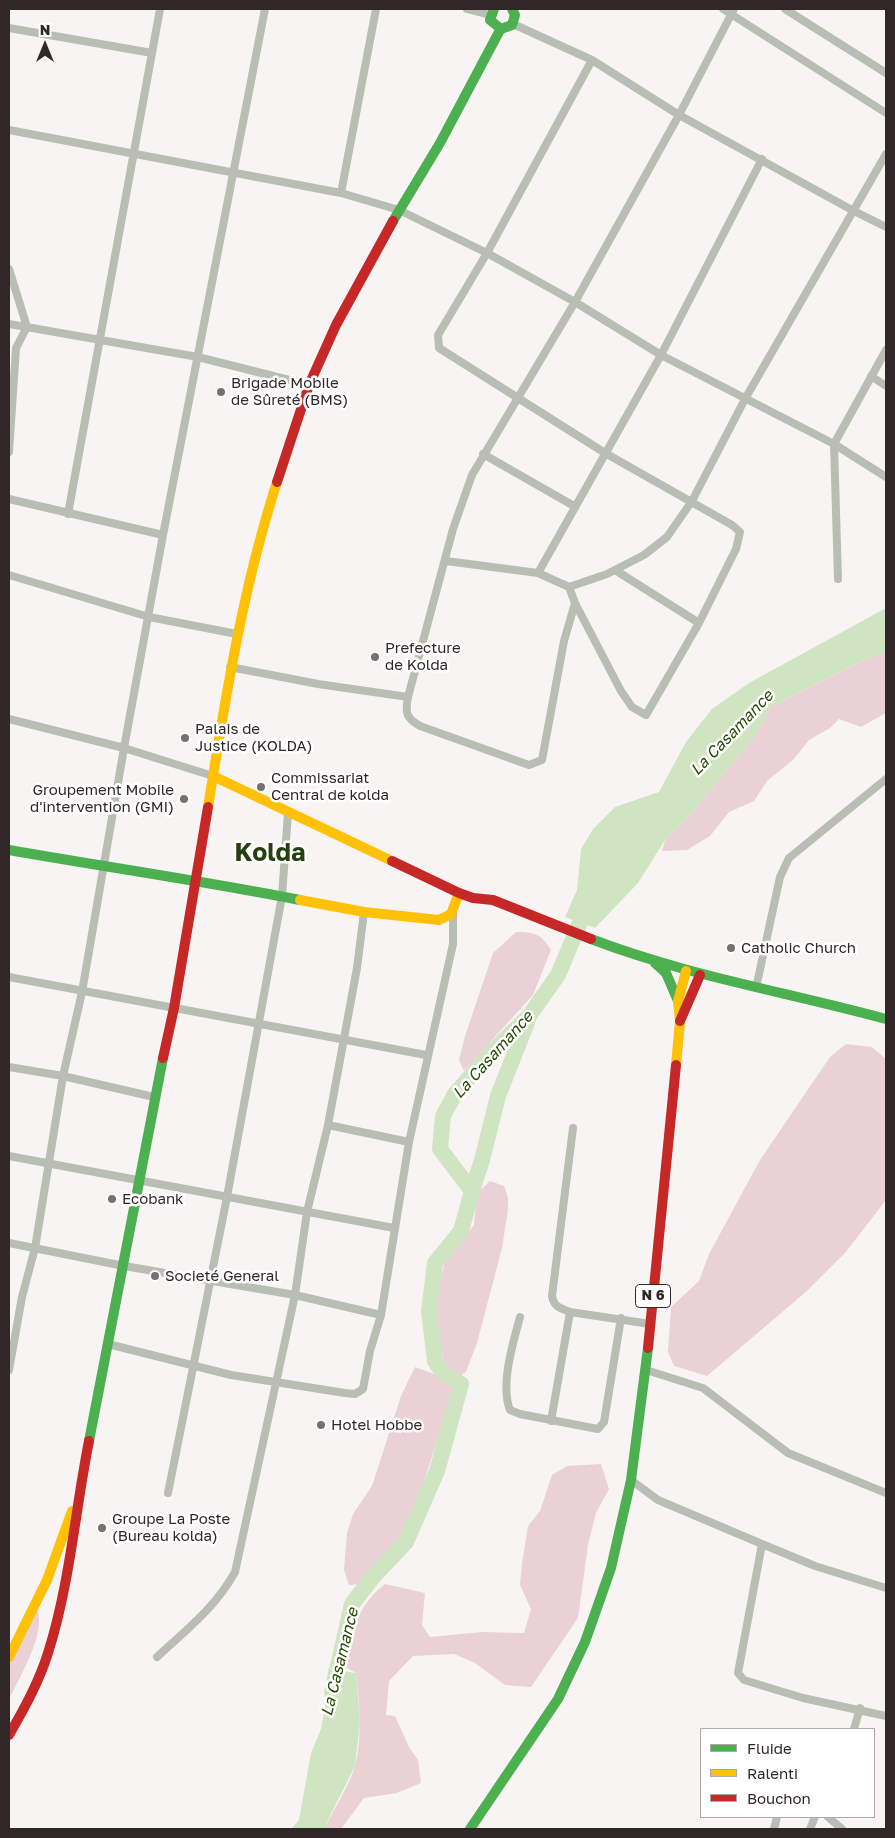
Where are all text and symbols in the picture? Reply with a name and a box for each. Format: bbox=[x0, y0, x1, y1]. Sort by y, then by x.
north arrow bbox=[20, 20, 70, 70]
text: N bbox=[40, 21, 50, 38]
place label: Brigade Mobile de Sûreté (BMS) bbox=[231, 374, 348, 409]
marker: Brigade Mobile de Sûreté (BMS) bbox=[215, 386, 227, 398]
place label: Prefecture de Kolda bbox=[385, 639, 461, 674]
marker: Prefecture de Kolda bbox=[369, 651, 381, 663]
water label: La Casamance bbox=[687, 686, 777, 780]
place label: Palais de Justice (KOLDA) bbox=[195, 720, 312, 755]
marker: Palais de Justice (KOLDA) bbox=[179, 732, 191, 744]
place label: Commissariat Central de kolda bbox=[271, 769, 389, 804]
place label: Groupement Mobile d'intervention (GMI) bbox=[30, 781, 174, 816]
marker: Commissariat Central de kolda bbox=[255, 781, 267, 793]
marker: Groupement Mobile d'intervention (GMI) bbox=[178, 793, 190, 805]
district label: Kolda bbox=[235, 838, 305, 868]
place label: Catholic Church bbox=[741, 939, 856, 957]
marker: Catholic Church bbox=[725, 942, 737, 954]
water label: La Casamance bbox=[449, 1007, 537, 1103]
place label: Ecobank bbox=[122, 1190, 184, 1208]
marker: Ecobank bbox=[106, 1193, 118, 1205]
place label: Societé General bbox=[165, 1267, 279, 1285]
marker: Societé General bbox=[149, 1270, 161, 1282]
road number: N 6 bbox=[636, 1284, 670, 1308]
place label: Hotel Hobbe bbox=[331, 1416, 422, 1434]
marker: Hotel Hobbe bbox=[315, 1419, 327, 1431]
place label: Groupe La Poste (Bureau kolda) bbox=[112, 1510, 230, 1545]
marker: Groupe La Poste (Bureau kolda) bbox=[96, 1522, 108, 1534]
water label: La Casamance bbox=[317, 1606, 363, 1718]
legend bbox=[700, 1728, 875, 1818]
text: Fluide bbox=[747, 1739, 792, 1757]
text: Ralenti bbox=[747, 1764, 798, 1782]
text: Bouchon bbox=[747, 1789, 811, 1807]

